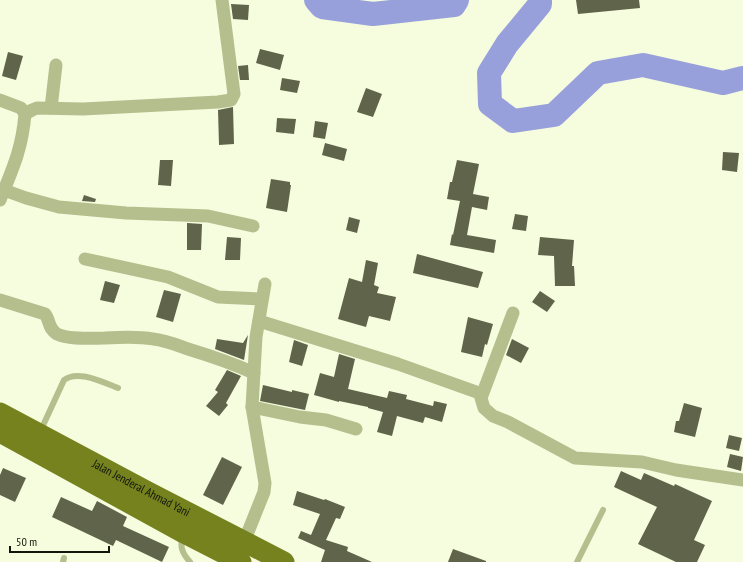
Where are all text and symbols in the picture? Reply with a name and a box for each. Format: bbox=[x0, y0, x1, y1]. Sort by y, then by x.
street label: Jalan Jenderal Ahmad Yani bbox=[89, 455, 193, 519]
scale bar bbox=[10, 528, 109, 554]
text: 50 m bbox=[16, 534, 37, 549]

